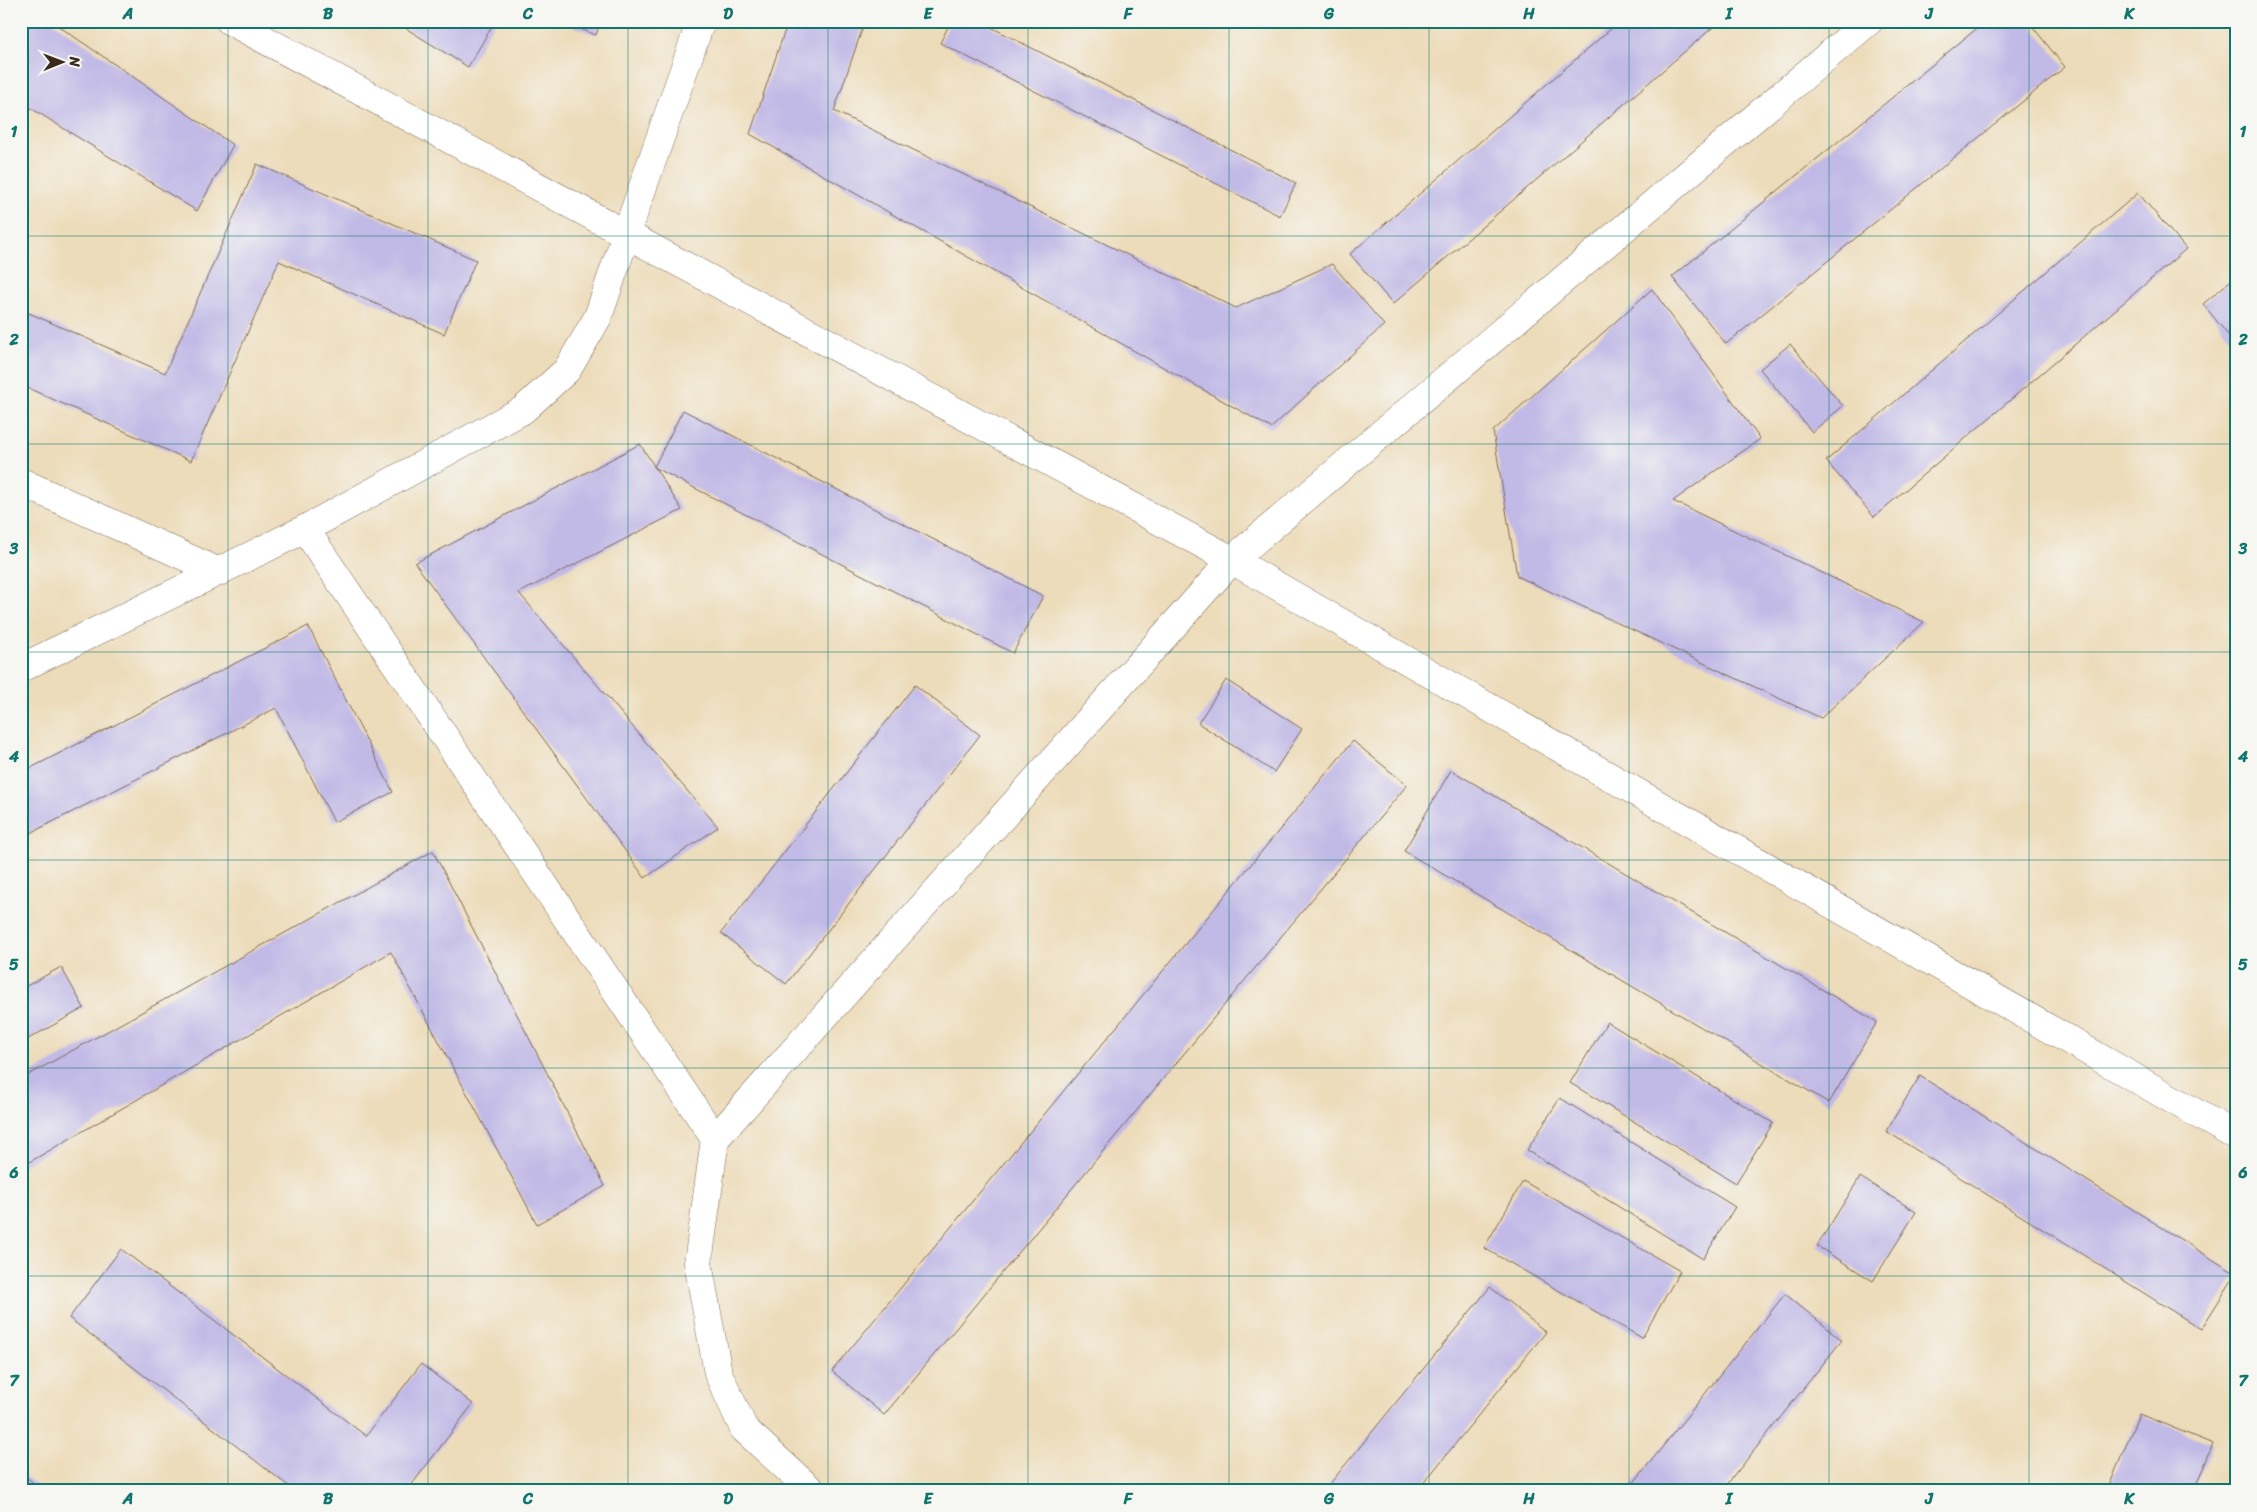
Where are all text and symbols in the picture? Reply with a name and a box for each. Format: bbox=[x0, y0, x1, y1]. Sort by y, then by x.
text: A bbox=[122, 0, 133, 28]
text: B bbox=[323, 0, 334, 28]
text: C bbox=[522, 0, 534, 28]
text: D bbox=[723, 0, 733, 28]
text: E bbox=[924, 0, 934, 28]
text: F bbox=[1123, 0, 1134, 28]
text: G bbox=[1323, 0, 1335, 28]
text: H bbox=[1522, 0, 1535, 28]
text: I bbox=[1725, 0, 1734, 28]
text: J bbox=[1924, 0, 1934, 28]
text: K bbox=[2123, 0, 2135, 28]
north arrow bbox=[38, 38, 88, 88]
text: N bbox=[62, 56, 87, 67]
text: 1 bbox=[11, 117, 18, 146]
text: 1 bbox=[2240, 117, 2247, 146]
text: 2 bbox=[8, 325, 19, 354]
text: 2 bbox=[2237, 325, 2248, 354]
text: 3 bbox=[9, 534, 19, 563]
text: 3 bbox=[2238, 534, 2248, 563]
text: 4 bbox=[8, 742, 19, 771]
text: 4 bbox=[2237, 742, 2248, 771]
text: 5 bbox=[9, 950, 19, 979]
text: 5 bbox=[2238, 950, 2248, 979]
text: 6 bbox=[8, 1158, 19, 1187]
text: 6 bbox=[2237, 1158, 2248, 1187]
text: 7 bbox=[9, 1366, 20, 1395]
text: 7 bbox=[2238, 1366, 2249, 1395]
text: A bbox=[122, 1484, 133, 1512]
text: B bbox=[323, 1484, 334, 1512]
text: C bbox=[522, 1484, 534, 1512]
text: D bbox=[723, 1484, 733, 1512]
text: E bbox=[924, 1484, 934, 1512]
text: F bbox=[1123, 1484, 1134, 1512]
text: G bbox=[1323, 1484, 1335, 1512]
text: H bbox=[1522, 1484, 1535, 1512]
text: I bbox=[1725, 1484, 1734, 1512]
text: J bbox=[1924, 1484, 1934, 1512]
text: K bbox=[2123, 1484, 2135, 1512]

